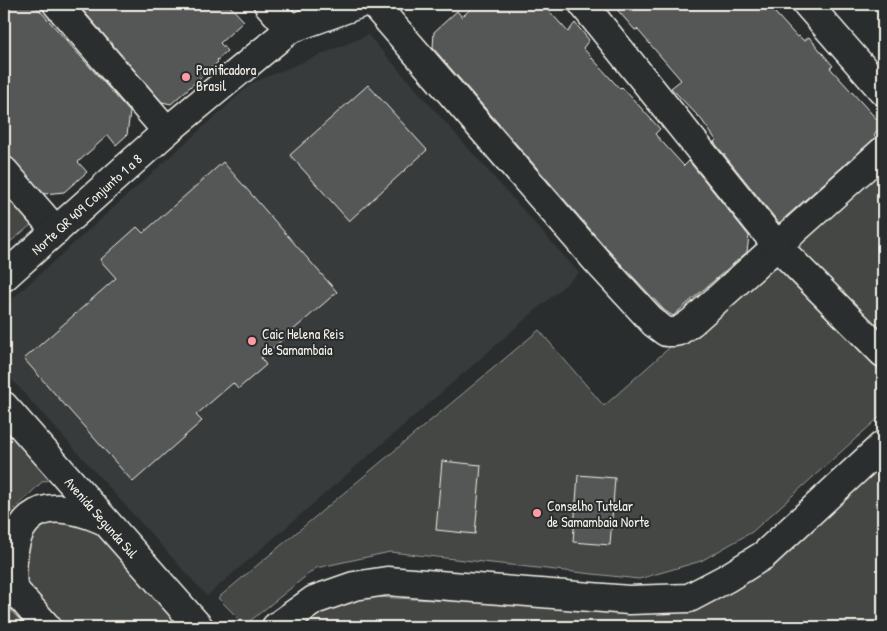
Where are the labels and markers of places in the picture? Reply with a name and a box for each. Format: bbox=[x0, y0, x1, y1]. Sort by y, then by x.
place label: Panificadora Brasil bbox=[196, 60, 257, 95]
marker: Panificadora Brasil bbox=[180, 71, 192, 83]
place label: Caic Helena Reis de Samambaia bbox=[262, 324, 344, 359]
marker: Caic Helena Reis de Samambaia bbox=[246, 335, 258, 347]
place label: Conselho Tutelar de Samambaia Norte bbox=[547, 496, 650, 531]
marker: Conselho Tutelar de Samambaia Norte bbox=[531, 507, 543, 519]

